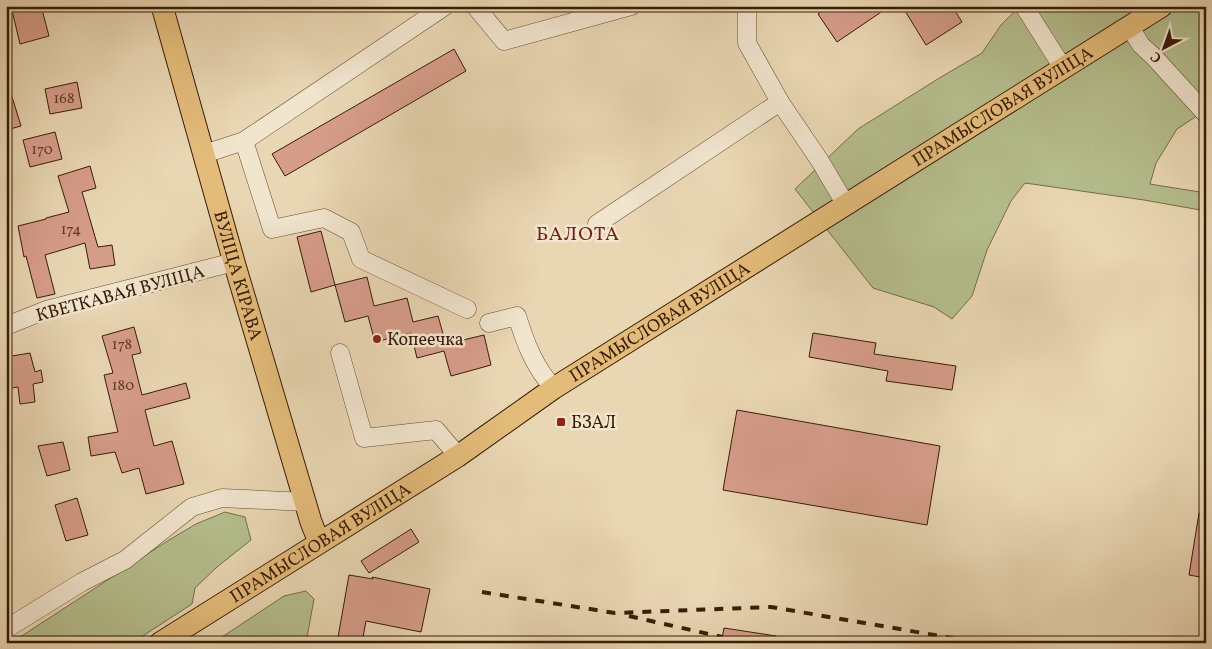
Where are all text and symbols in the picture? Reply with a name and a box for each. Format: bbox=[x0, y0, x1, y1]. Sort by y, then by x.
north arrow bbox=[1140, 22, 1190, 72]
street label: ПРАМЫСЛОВАЯ ВУЛІЦА bbox=[908, 41, 1099, 174]
text: С bbox=[1147, 47, 1166, 67]
house number: 168 bbox=[53, 89, 75, 110]
house number: 170 bbox=[31, 140, 53, 161]
street label: ВУЛІЦА КІРАВА bbox=[206, 208, 268, 344]
house number: 174 bbox=[61, 220, 81, 241]
district label: БАЛОТА bbox=[536, 221, 620, 249]
street label: ПРАМЫСЛОВАЯ ВУЛІЦА bbox=[565, 257, 756, 389]
street label: КВЕТКАВАЯ ВУЛІЦА bbox=[33, 260, 208, 329]
place label: Копеечка bbox=[387, 328, 464, 353]
marker: Копеечка bbox=[371, 333, 383, 345]
house number: 178 bbox=[112, 335, 132, 356]
house number: 180 bbox=[112, 376, 134, 397]
place label: БЗАЛ bbox=[571, 411, 616, 436]
marker: БЗАЛ bbox=[555, 416, 567, 428]
street label: ПРАМЫСЛОВАЯ ВУЛІЦА bbox=[226, 477, 416, 610]

